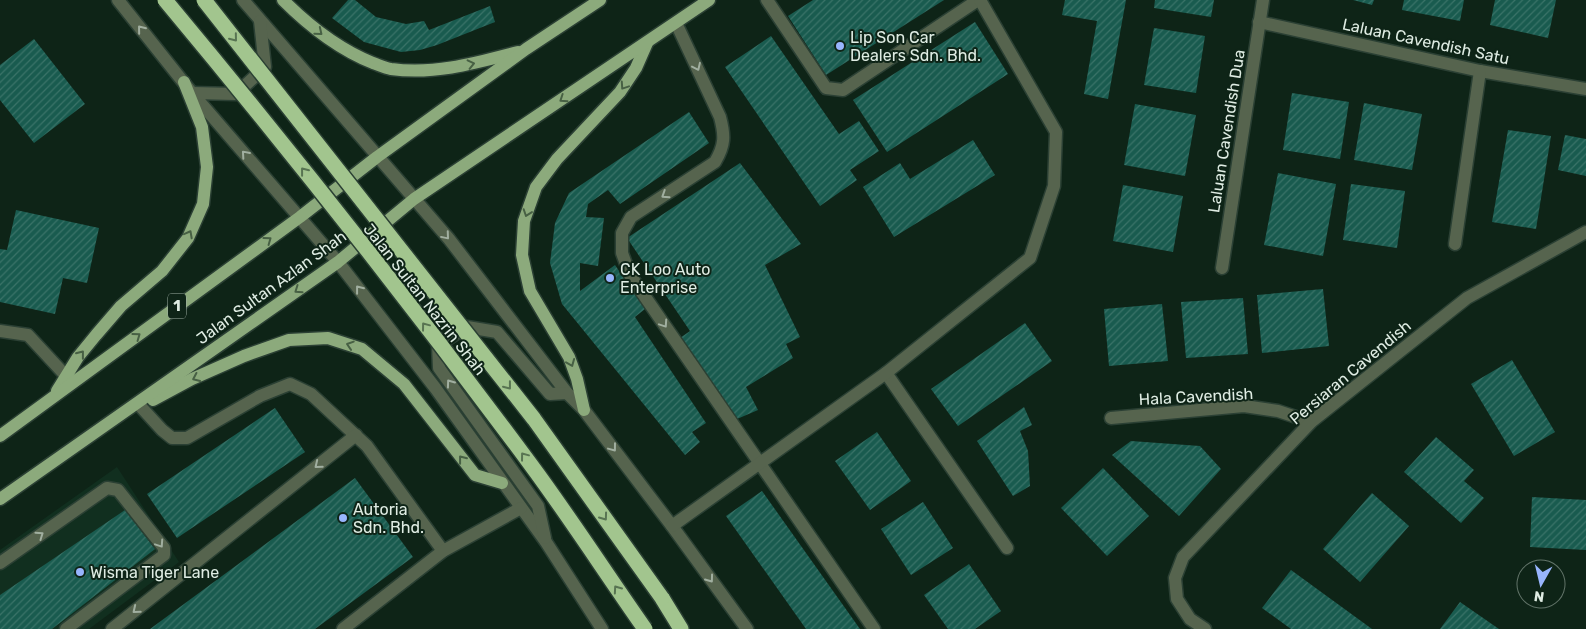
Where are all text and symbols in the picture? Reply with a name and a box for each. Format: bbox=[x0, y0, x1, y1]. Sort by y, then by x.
street label: Laluan Cavendish Satu bbox=[1341, 15, 1511, 68]
one-way arrow bbox=[138, 26, 146, 35]
one-way arrow bbox=[313, 27, 322, 35]
place label: Lip Son Car Dealers Sdn. Bhd. bbox=[850, 28, 981, 65]
one-way arrow bbox=[228, 32, 236, 41]
marker: Lip Son Car Dealers Sdn. Bhd. bbox=[834, 40, 846, 52]
street label: Laluan Cavendish Dua bbox=[1204, 48, 1249, 214]
one-way arrow bbox=[467, 59, 476, 70]
one-way arrow bbox=[690, 62, 701, 71]
one-way arrow bbox=[621, 80, 630, 90]
one-way arrow bbox=[559, 93, 568, 102]
one-way arrow bbox=[241, 150, 250, 159]
one-way arrow bbox=[301, 168, 309, 177]
one-way arrow bbox=[661, 188, 670, 198]
one-way arrow bbox=[522, 209, 532, 217]
street label: Jalan Sultan Nazrin Shah bbox=[359, 220, 490, 379]
street label: Jalan Sultan Azlan Shah bbox=[193, 227, 350, 348]
one-way arrow bbox=[183, 230, 193, 239]
one-way arrow bbox=[440, 230, 449, 239]
one-way arrow bbox=[262, 237, 272, 246]
place label: CK Loo Auto Enterprise bbox=[620, 260, 710, 297]
marker: CK Loo Auto Enterprise bbox=[604, 272, 616, 284]
one-way arrow bbox=[294, 284, 304, 293]
one-way arrow bbox=[356, 286, 364, 295]
road number: 1 bbox=[168, 294, 186, 318]
street label: Persiaran Cavendish bbox=[1286, 316, 1415, 429]
one-way arrow bbox=[658, 319, 667, 328]
one-way arrow bbox=[423, 323, 431, 332]
one-way arrow bbox=[131, 333, 141, 342]
one-way arrow bbox=[346, 341, 354, 351]
one-way arrow bbox=[75, 351, 83, 360]
one-way arrow bbox=[565, 358, 575, 367]
one-way arrow bbox=[192, 372, 201, 382]
one-way arrow bbox=[447, 379, 456, 389]
one-way arrow bbox=[502, 380, 510, 389]
street label: Hala Cavendish bbox=[1138, 384, 1254, 409]
one-way arrow bbox=[607, 442, 616, 452]
one-way arrow bbox=[521, 452, 530, 462]
one-way arrow bbox=[460, 456, 468, 465]
one-way arrow bbox=[315, 460, 324, 468]
place label: Autoria Sdn. Bhd. bbox=[353, 500, 424, 537]
one-way arrow bbox=[598, 511, 607, 521]
marker: Autoria Sdn. Bhd. bbox=[337, 512, 349, 524]
one-way arrow bbox=[34, 532, 44, 541]
one-way arrow bbox=[154, 539, 164, 548]
north arrow bbox=[1516, 559, 1566, 609]
place label: Wisma Tiger Lane bbox=[90, 563, 219, 582]
marker: Wisma Tiger Lane bbox=[74, 566, 86, 578]
one-way arrow bbox=[704, 573, 713, 582]
one-way arrow bbox=[614, 585, 623, 595]
text: N bbox=[1533, 587, 1545, 605]
one-way arrow bbox=[133, 605, 142, 613]

